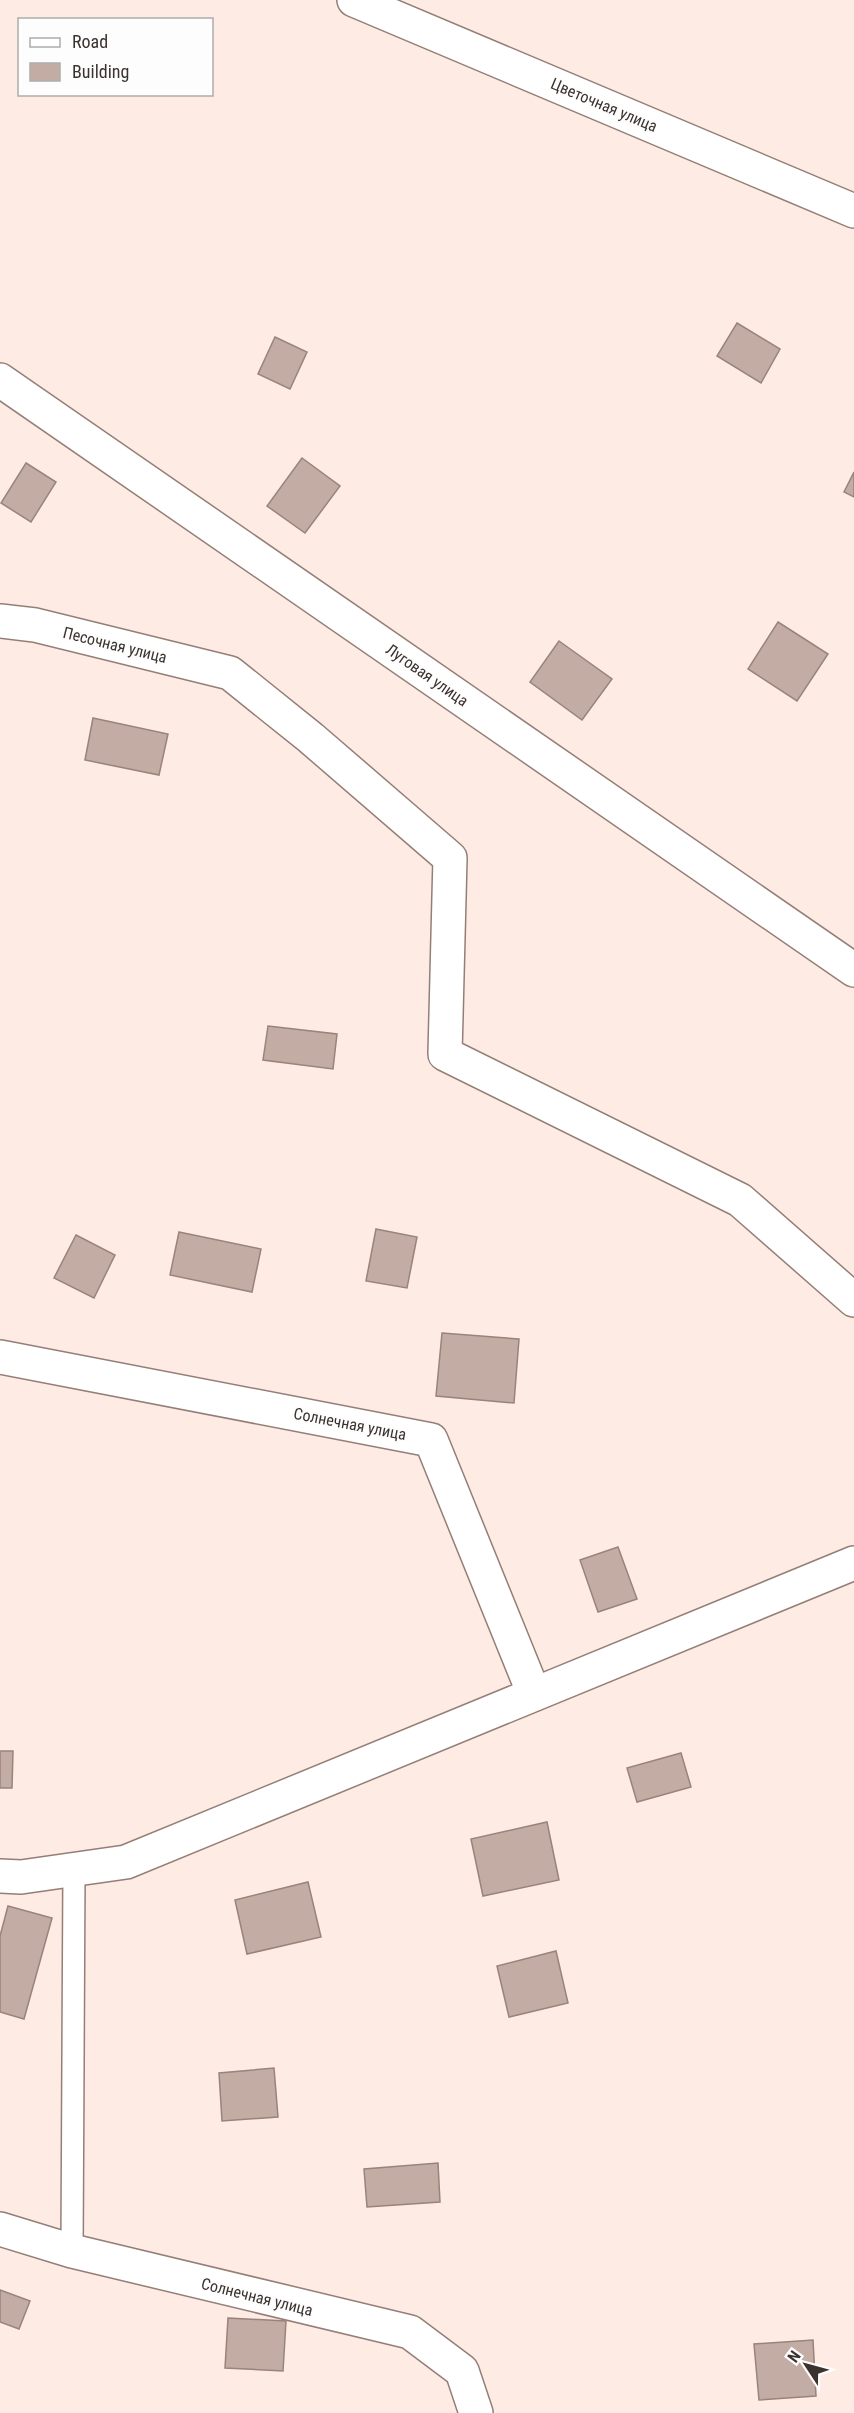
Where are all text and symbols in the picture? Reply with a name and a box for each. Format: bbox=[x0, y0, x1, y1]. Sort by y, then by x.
legend bbox=[18, 18, 213, 96]
text: Road bbox=[72, 31, 108, 52]
text: Building bbox=[72, 61, 129, 82]
street label: Цветочная улица bbox=[548, 74, 660, 136]
street label: Песочная улица bbox=[61, 623, 169, 667]
street label: Луговая улица bbox=[382, 640, 472, 710]
street label: Солнечная улица bbox=[292, 1404, 408, 1444]
street label: Солнечная улица bbox=[199, 2274, 315, 2320]
north arrow bbox=[776, 2335, 836, 2395]
text: N bbox=[784, 2347, 805, 2366]

